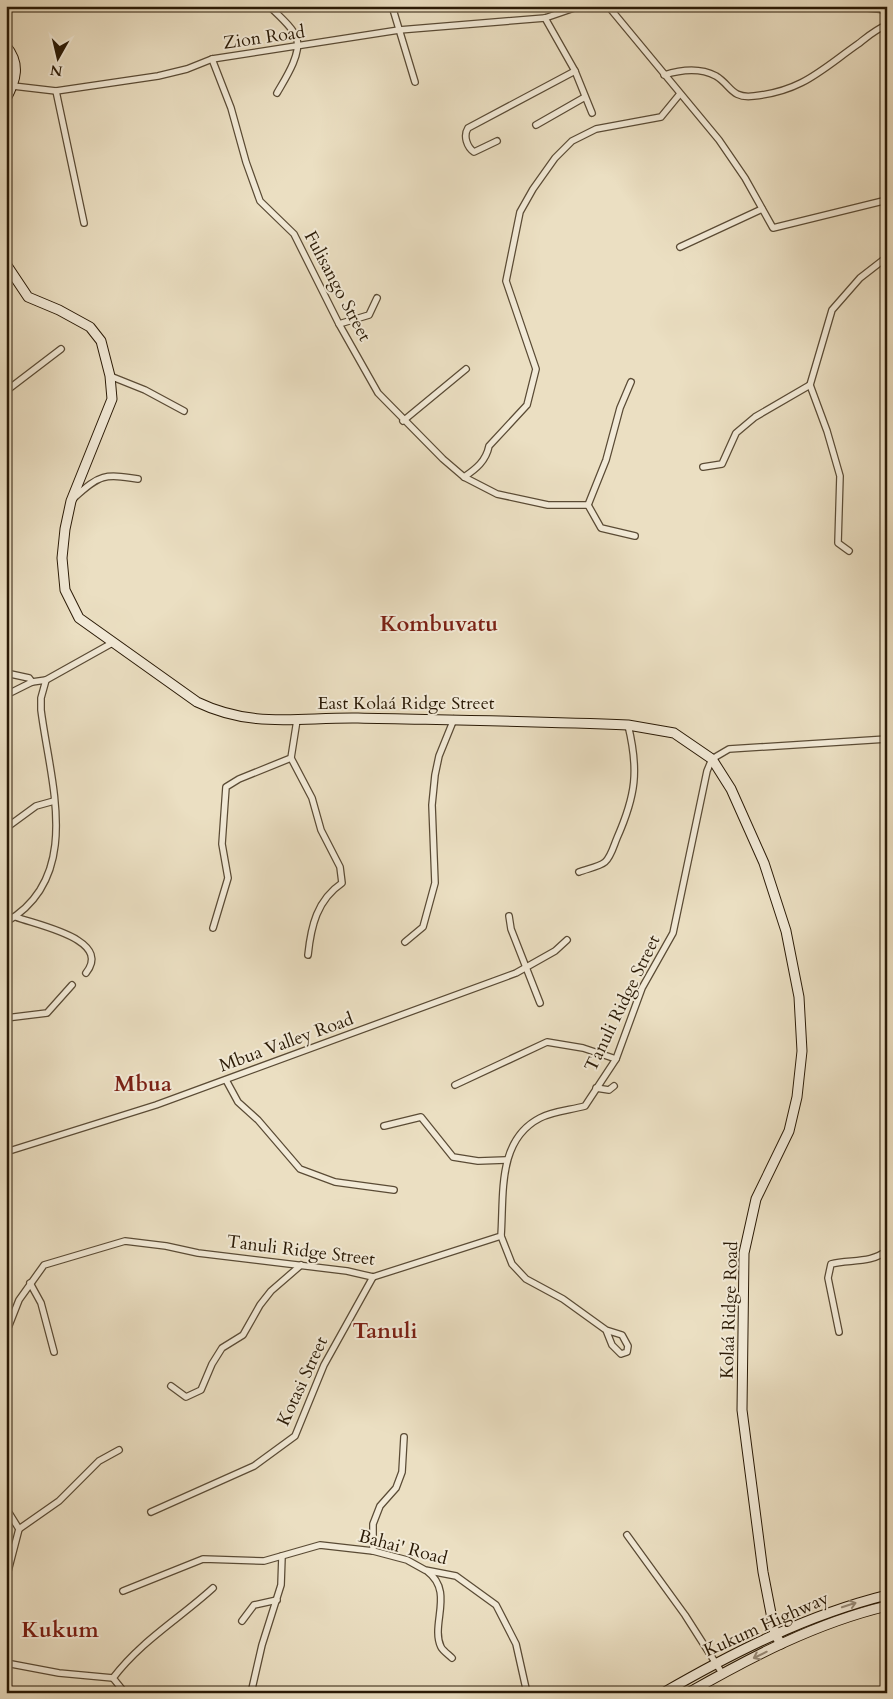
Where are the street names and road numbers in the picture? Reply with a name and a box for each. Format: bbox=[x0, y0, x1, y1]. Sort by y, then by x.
street label: Zion Road bbox=[222, 19, 307, 56]
street label: Fulisango Street bbox=[298, 227, 377, 346]
street label: East Kolaá Ridge Street bbox=[317, 691, 495, 716]
street label: Tanuli Ridge Street bbox=[579, 930, 666, 1076]
street label: Mbua Valley Road bbox=[215, 1006, 357, 1078]
street label: Tanuli Ridge Street bbox=[225, 1229, 377, 1272]
street label: Kolaá Ridge Road bbox=[715, 1240, 744, 1379]
street label: Kotasi Street bbox=[271, 1332, 334, 1430]
street label: Bahai' Road bbox=[356, 1524, 451, 1571]
street label: Kukum Highway bbox=[700, 1585, 833, 1663]

